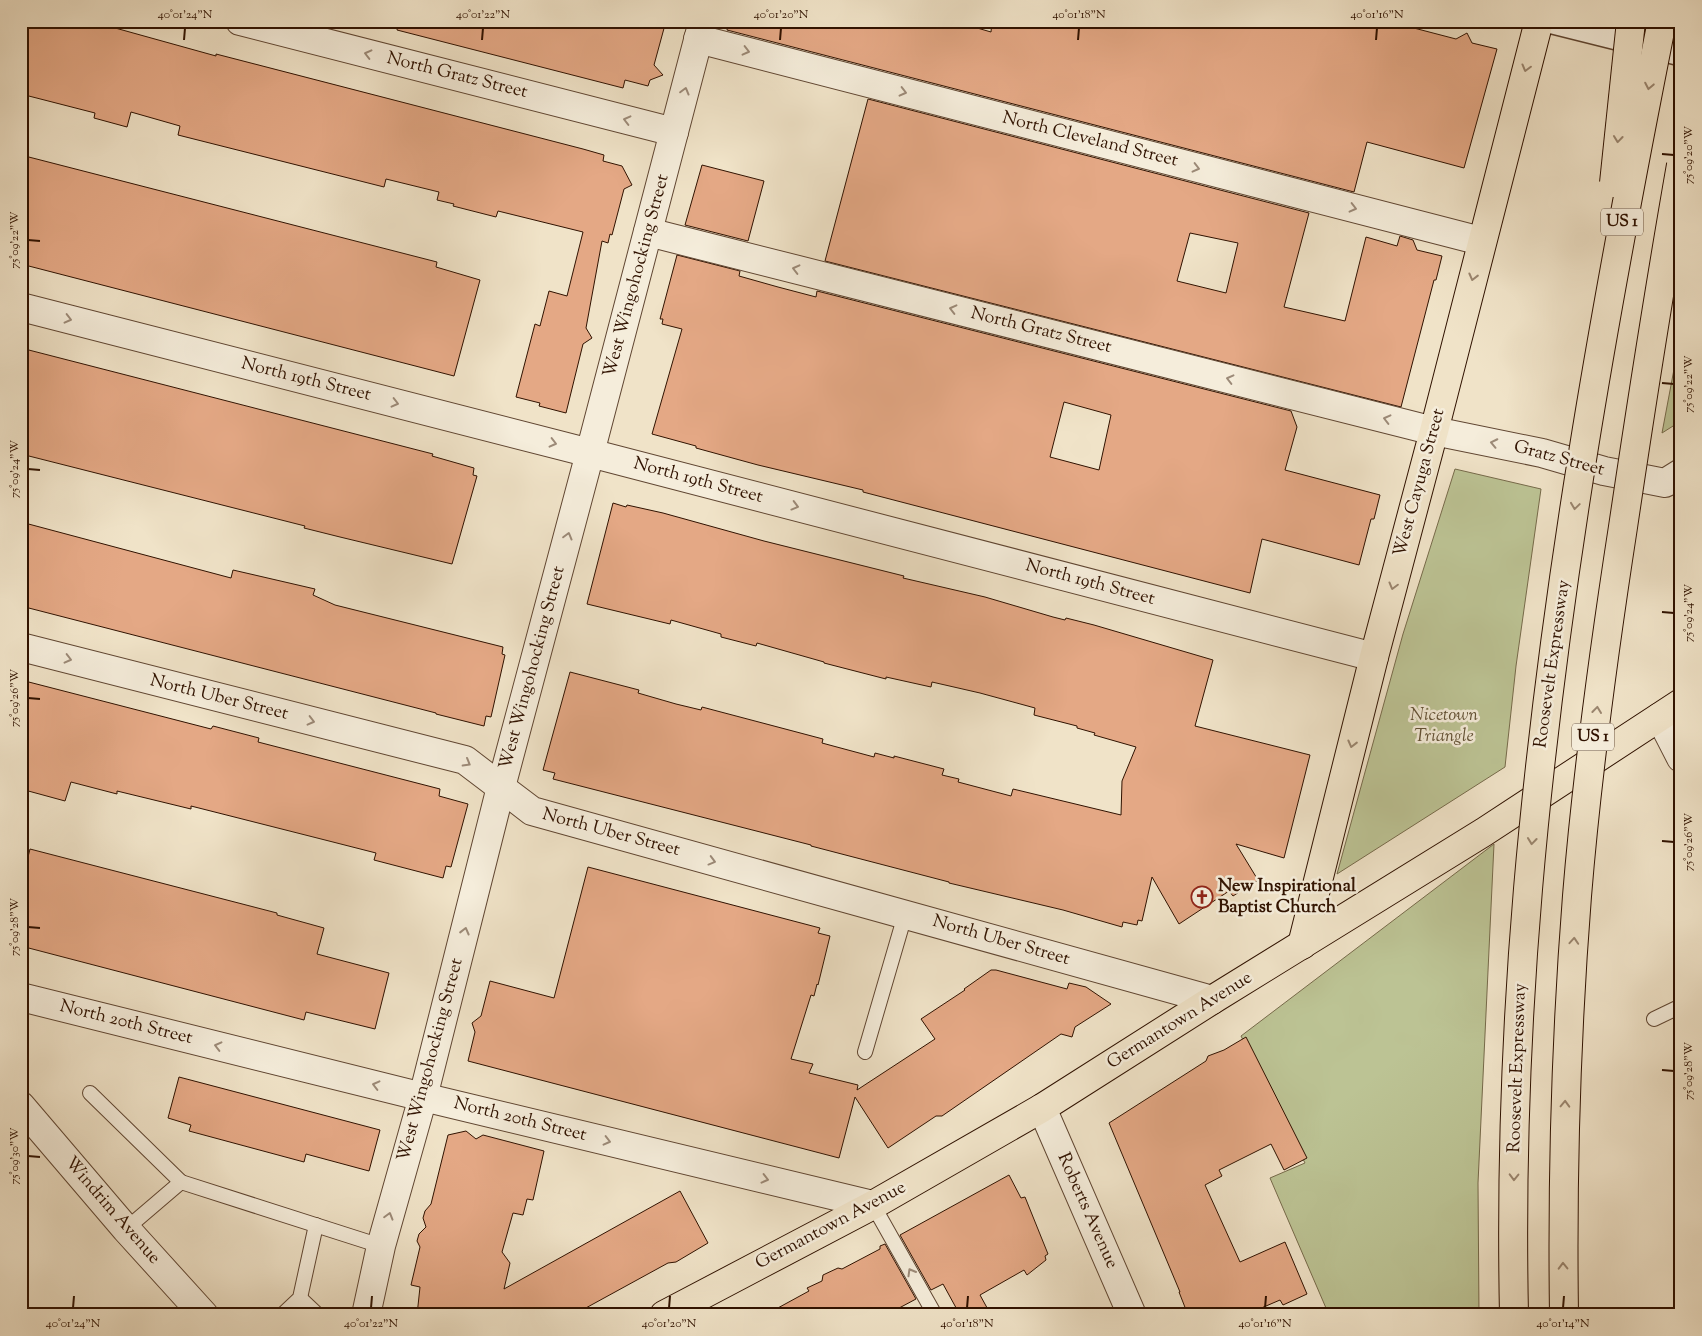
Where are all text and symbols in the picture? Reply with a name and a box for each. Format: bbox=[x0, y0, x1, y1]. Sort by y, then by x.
text: 40°01'24"N bbox=[158, 6, 213, 24]
text: 40°01'22"N bbox=[456, 6, 510, 24]
text: 40°01'20"N bbox=[754, 6, 809, 24]
text: 40°01'18"N bbox=[1052, 6, 1106, 24]
text: 40°01'16"N bbox=[1350, 6, 1404, 24]
street label: North Gratz Street bbox=[384, 46, 530, 106]
one-way arrow bbox=[741, 46, 749, 56]
one-way arrow bbox=[364, 49, 372, 59]
one-way arrow bbox=[1521, 64, 1532, 73]
one-way arrow bbox=[1644, 82, 1655, 91]
one-way arrow bbox=[899, 86, 907, 97]
one-way arrow bbox=[679, 87, 690, 96]
street label: North Cleveland Street bbox=[999, 106, 1181, 174]
one-way arrow bbox=[624, 115, 632, 125]
text: 75°09'20"W bbox=[1680, 125, 1698, 184]
one-way arrow bbox=[1613, 136, 1624, 144]
one-way arrow bbox=[1191, 162, 1199, 172]
street label: West Wingohocking Street bbox=[597, 171, 677, 381]
one-way arrow bbox=[1349, 202, 1358, 213]
road number: US 1 bbox=[1601, 208, 1643, 236]
text: 75°09'22"W bbox=[6, 211, 24, 269]
one-way arrow bbox=[791, 264, 800, 275]
one-way arrow bbox=[1468, 272, 1479, 281]
street label: North Gratz Street bbox=[968, 301, 1114, 361]
one-way arrow bbox=[949, 304, 958, 315]
one-way arrow bbox=[64, 314, 72, 324]
street label: North 19th Street bbox=[238, 351, 374, 409]
text: 75°09'22"W bbox=[1680, 355, 1698, 413]
one-way arrow bbox=[1225, 374, 1234, 385]
one-way arrow bbox=[391, 397, 400, 408]
street label: West Cayuga Street bbox=[1388, 406, 1452, 560]
one-way arrow bbox=[1383, 414, 1392, 425]
street label: Gratz Street bbox=[1511, 434, 1607, 484]
one-way arrow bbox=[548, 437, 557, 448]
one-way arrow bbox=[1490, 438, 1499, 449]
text: 75°09'24"W bbox=[6, 439, 24, 498]
street label: North 19th Street bbox=[630, 451, 766, 511]
one-way arrow bbox=[790, 500, 799, 511]
one-way arrow bbox=[1571, 502, 1581, 510]
one-way arrow bbox=[562, 532, 573, 541]
street label: North 19th Street bbox=[1022, 553, 1158, 613]
street label: West Wingohocking Street bbox=[493, 563, 573, 773]
street label: Roosevelt Expressway bbox=[1528, 578, 1578, 750]
one-way arrow bbox=[1388, 582, 1398, 590]
text: 75°09'24"W bbox=[1680, 583, 1698, 642]
one-way arrow bbox=[64, 654, 72, 664]
text: 75°09'26"W bbox=[6, 668, 24, 727]
street label: North Uber Street bbox=[147, 668, 291, 728]
park label: Nicetown Triangle bbox=[1410, 703, 1478, 750]
one-way arrow bbox=[1591, 706, 1602, 714]
one-way arrow bbox=[306, 715, 315, 726]
road number: US 1 bbox=[1572, 724, 1614, 750]
one-way arrow bbox=[1347, 739, 1358, 748]
one-way arrow bbox=[462, 757, 471, 767]
street label: North Uber Street bbox=[539, 802, 683, 864]
text: 75°09'26"W bbox=[1680, 812, 1698, 871]
one-way arrow bbox=[1527, 837, 1538, 845]
one-way arrow bbox=[707, 855, 716, 866]
place label: New Inspirational Baptist Church bbox=[1218, 874, 1357, 921]
church icon: New Inspirational Baptist Church bbox=[1190, 885, 1214, 909]
text: 75°09'28"W bbox=[6, 897, 24, 956]
street label: North Uber Street bbox=[929, 909, 1073, 973]
one-way arrow bbox=[459, 926, 470, 935]
one-way arrow bbox=[1568, 937, 1579, 945]
street label: West Wingohocking Street bbox=[391, 955, 471, 1165]
street label: Germantown Avenue bbox=[1102, 966, 1258, 1076]
street label: Roosevelt Expressway bbox=[1502, 983, 1534, 1153]
street label: North 20th Street bbox=[57, 994, 195, 1052]
one-way arrow bbox=[214, 1041, 222, 1052]
text: 75°09'28"W bbox=[1680, 1041, 1698, 1100]
one-way arrow bbox=[371, 1080, 380, 1091]
street label: North 20th Street bbox=[451, 1091, 589, 1149]
one-way arrow bbox=[1560, 1099, 1571, 1107]
text: 75°09'30"W bbox=[6, 1127, 24, 1185]
one-way arrow bbox=[602, 1135, 611, 1146]
street label: Roberts Avenue bbox=[1050, 1149, 1124, 1273]
street label: Windrim Avenue bbox=[58, 1151, 166, 1271]
one-way arrow bbox=[760, 1173, 769, 1184]
one-way arrow bbox=[1509, 1174, 1519, 1182]
street label: Germantown Avenue bbox=[751, 1175, 911, 1277]
one-way arrow bbox=[383, 1212, 394, 1221]
one-way arrow bbox=[1558, 1262, 1568, 1270]
one-way arrow bbox=[907, 1269, 917, 1278]
text: 40°01'24"N bbox=[46, 1315, 101, 1333]
text: 40°01'22"N bbox=[344, 1315, 398, 1333]
text: 40°01'20"N bbox=[642, 1315, 697, 1333]
text: 40°01'18"N bbox=[940, 1315, 994, 1333]
text: 40°01'16"N bbox=[1238, 1315, 1292, 1333]
text: 40°01'14"N bbox=[1536, 1315, 1590, 1333]

